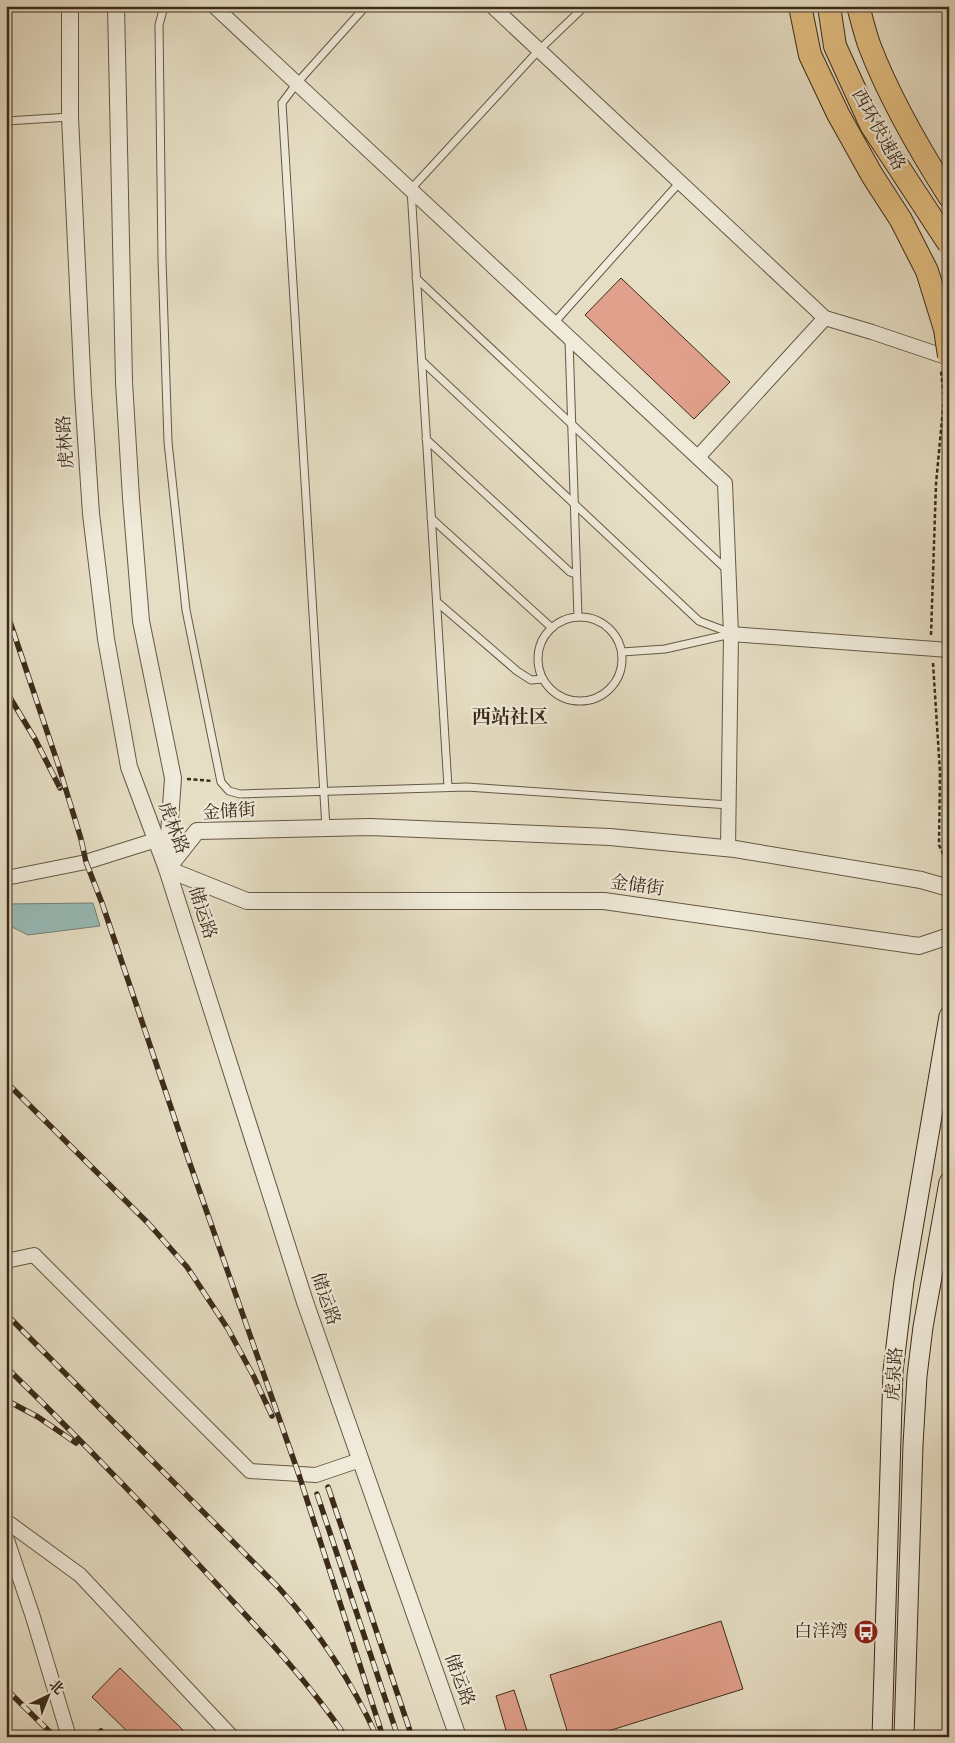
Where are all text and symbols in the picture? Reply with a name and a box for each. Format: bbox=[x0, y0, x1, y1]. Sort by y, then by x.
street label: 西环快速路 bbox=[848, 85, 909, 174]
street label: 虎林路 bbox=[53, 414, 77, 470]
district label: 西站社区 bbox=[472, 706, 548, 728]
street label: 虎林路 bbox=[155, 799, 193, 856]
street label: 金储街 bbox=[201, 799, 257, 823]
street label: 金储街 bbox=[609, 871, 665, 899]
street label: 储运路 bbox=[185, 884, 221, 941]
street label: 储运路 bbox=[308, 1270, 344, 1327]
street label: 虎泉路 bbox=[882, 1346, 906, 1402]
bus stop icon: 白洋湾 bbox=[853, 1619, 879, 1645]
place label: 白洋湾 bbox=[794, 1621, 848, 1641]
street label: 储运路 bbox=[441, 1651, 479, 1708]
north arrow bbox=[22, 1670, 72, 1720]
text: 北 bbox=[46, 1677, 67, 1697]

